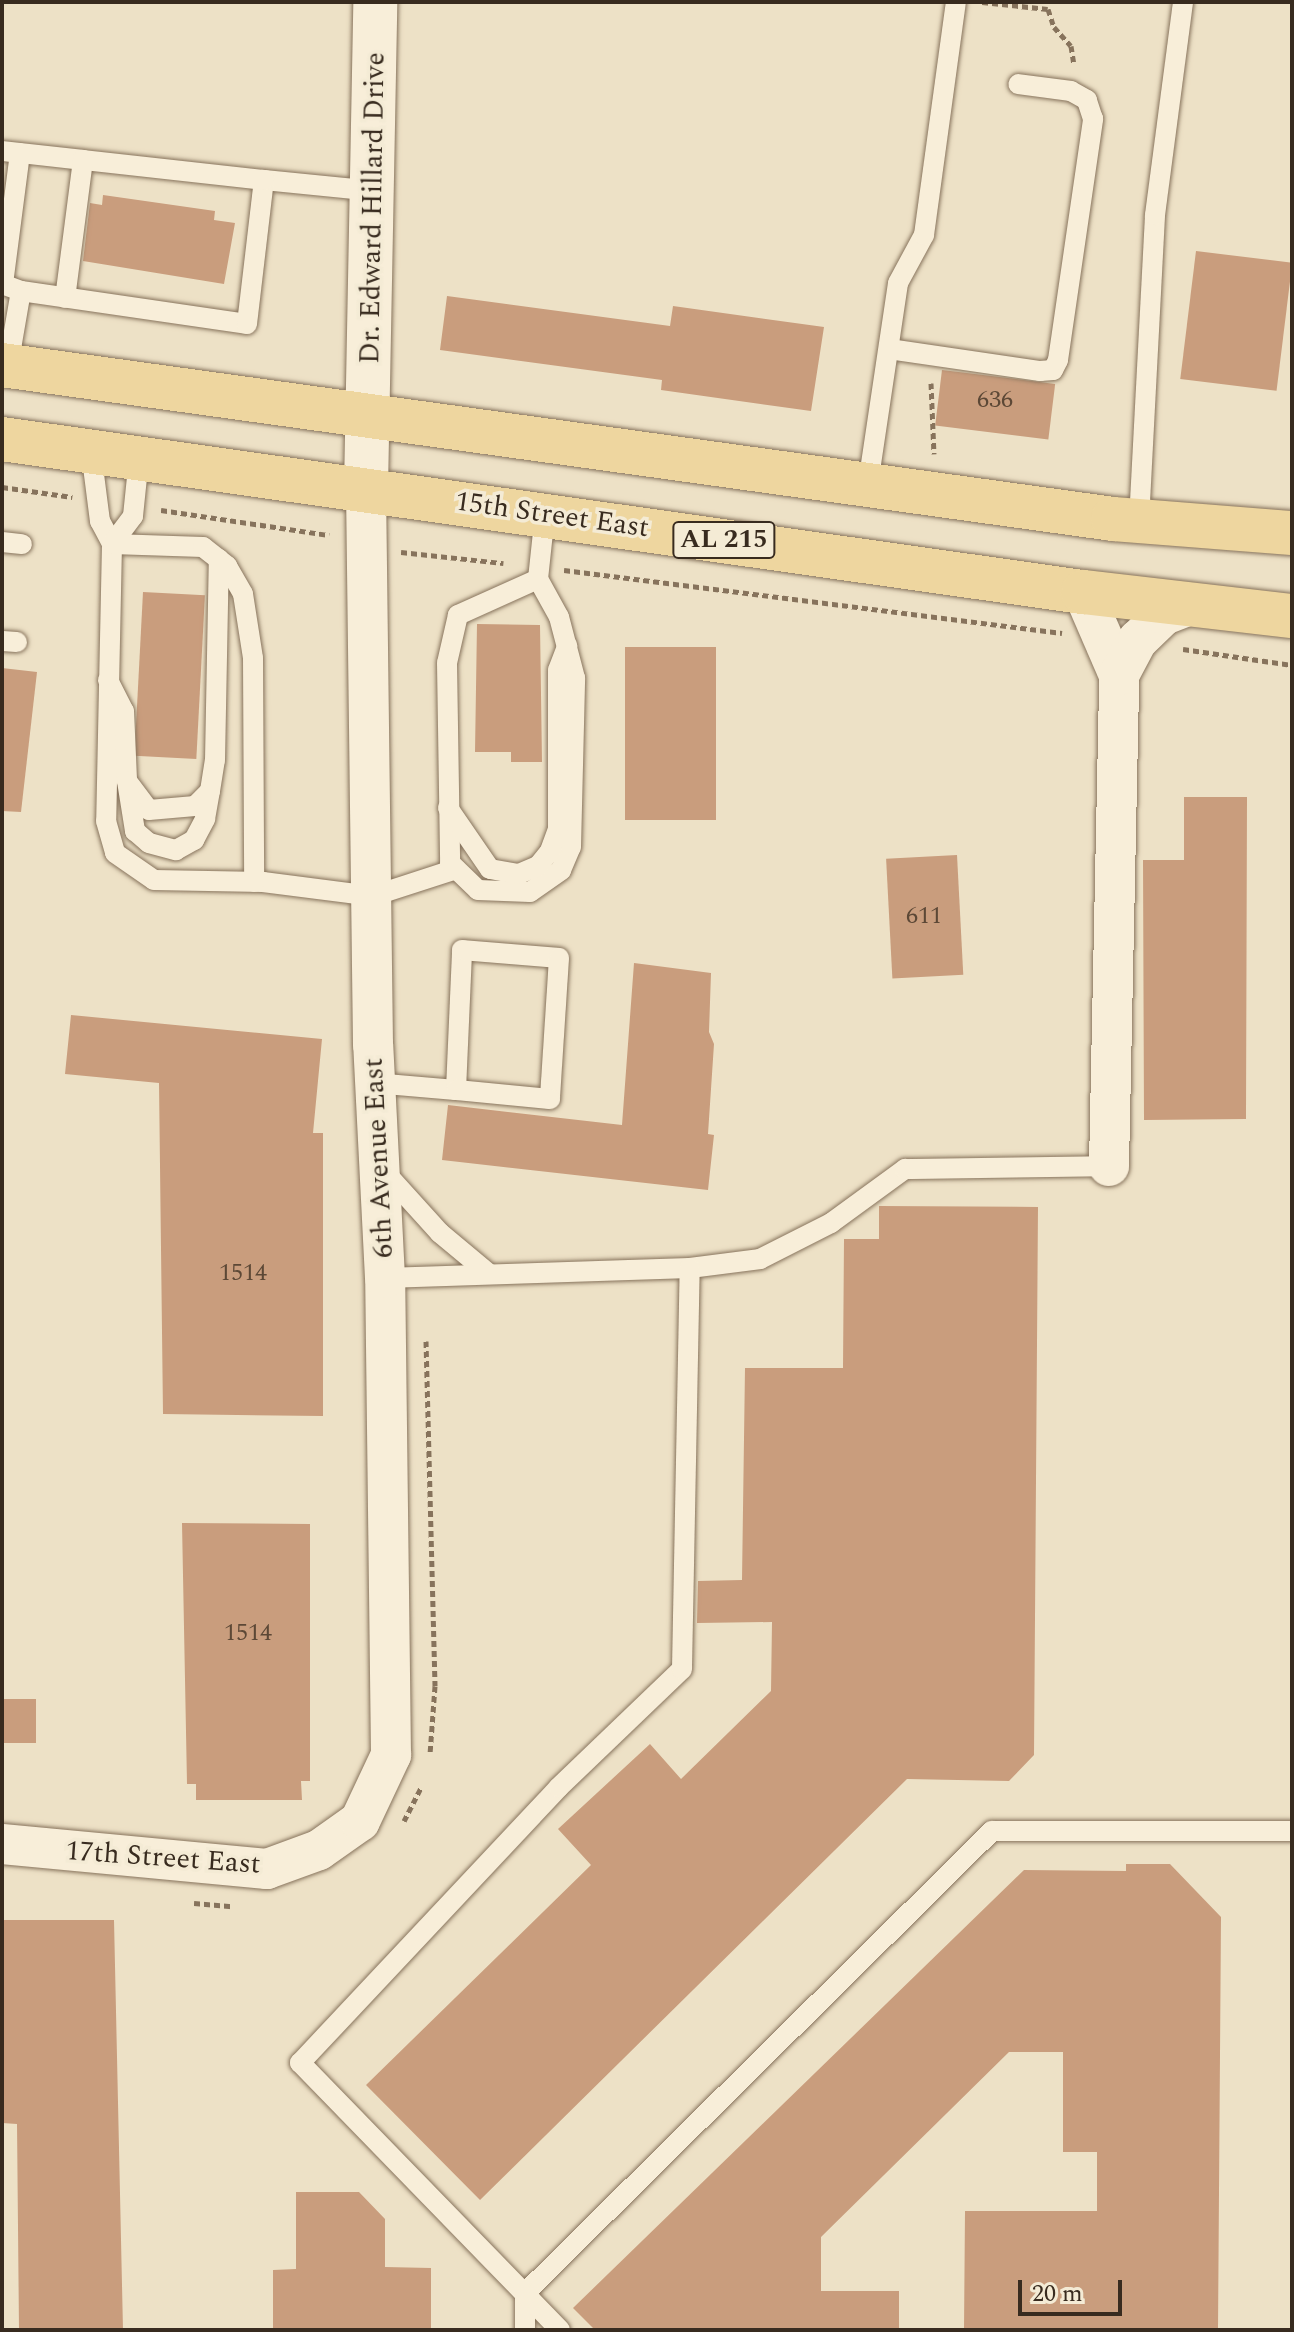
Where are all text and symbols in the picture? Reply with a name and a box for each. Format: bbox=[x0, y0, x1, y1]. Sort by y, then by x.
street label: Dr. Edward Hillard Drive bbox=[353, 52, 393, 364]
house number: 636 bbox=[977, 387, 1013, 415]
street label: 15th Street East bbox=[453, 485, 651, 545]
road number: AL 215 bbox=[672, 518, 776, 562]
house number: 611 bbox=[906, 903, 942, 931]
street label: 6th Avenue East bbox=[357, 1057, 401, 1259]
house number: 1514 bbox=[219, 1260, 267, 1288]
house number: 1514 bbox=[224, 1620, 272, 1648]
street label: 17th Street East bbox=[64, 1834, 262, 1882]
scale bar bbox=[1022, 2264, 1126, 2314]
text: 20 m bbox=[1032, 2276, 1083, 2312]

